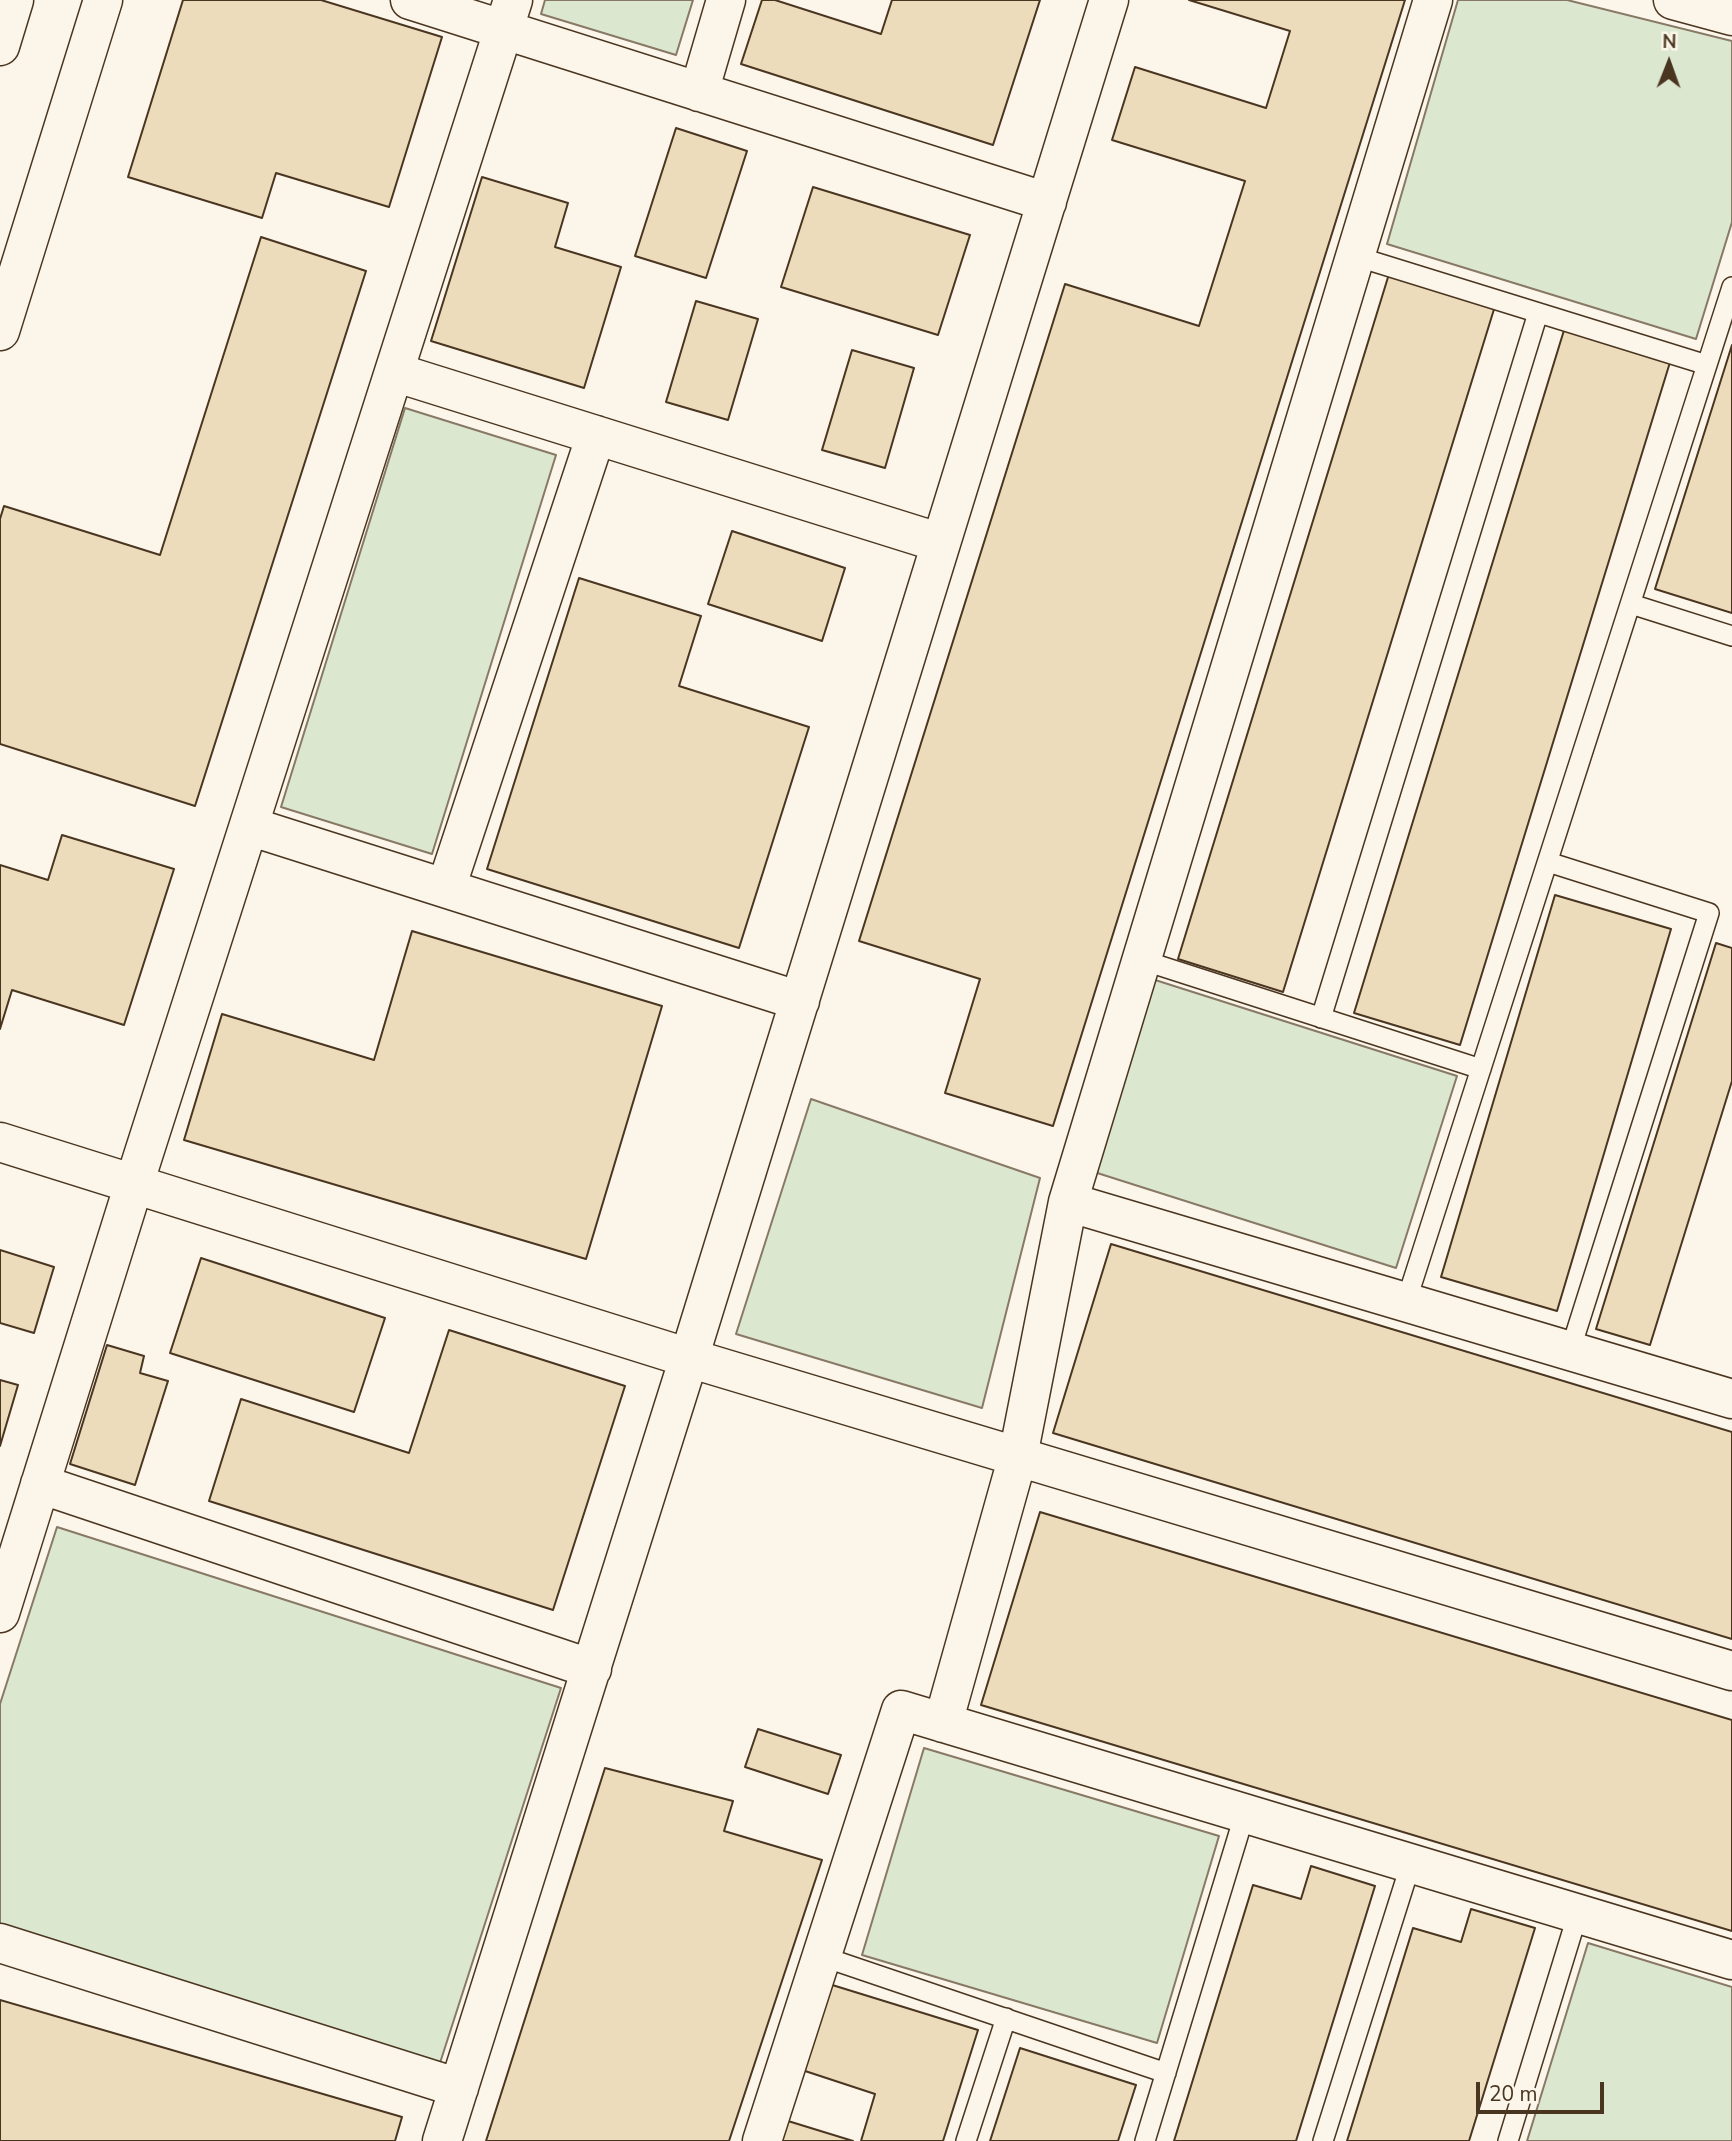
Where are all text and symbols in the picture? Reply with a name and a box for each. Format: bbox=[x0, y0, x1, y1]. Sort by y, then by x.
north arrow bbox=[1634, 28, 1704, 98]
text: N bbox=[1662, 29, 1677, 55]
scale bar bbox=[1480, 2068, 1608, 2112]
text: 20 m bbox=[1489, 2080, 1538, 2108]

